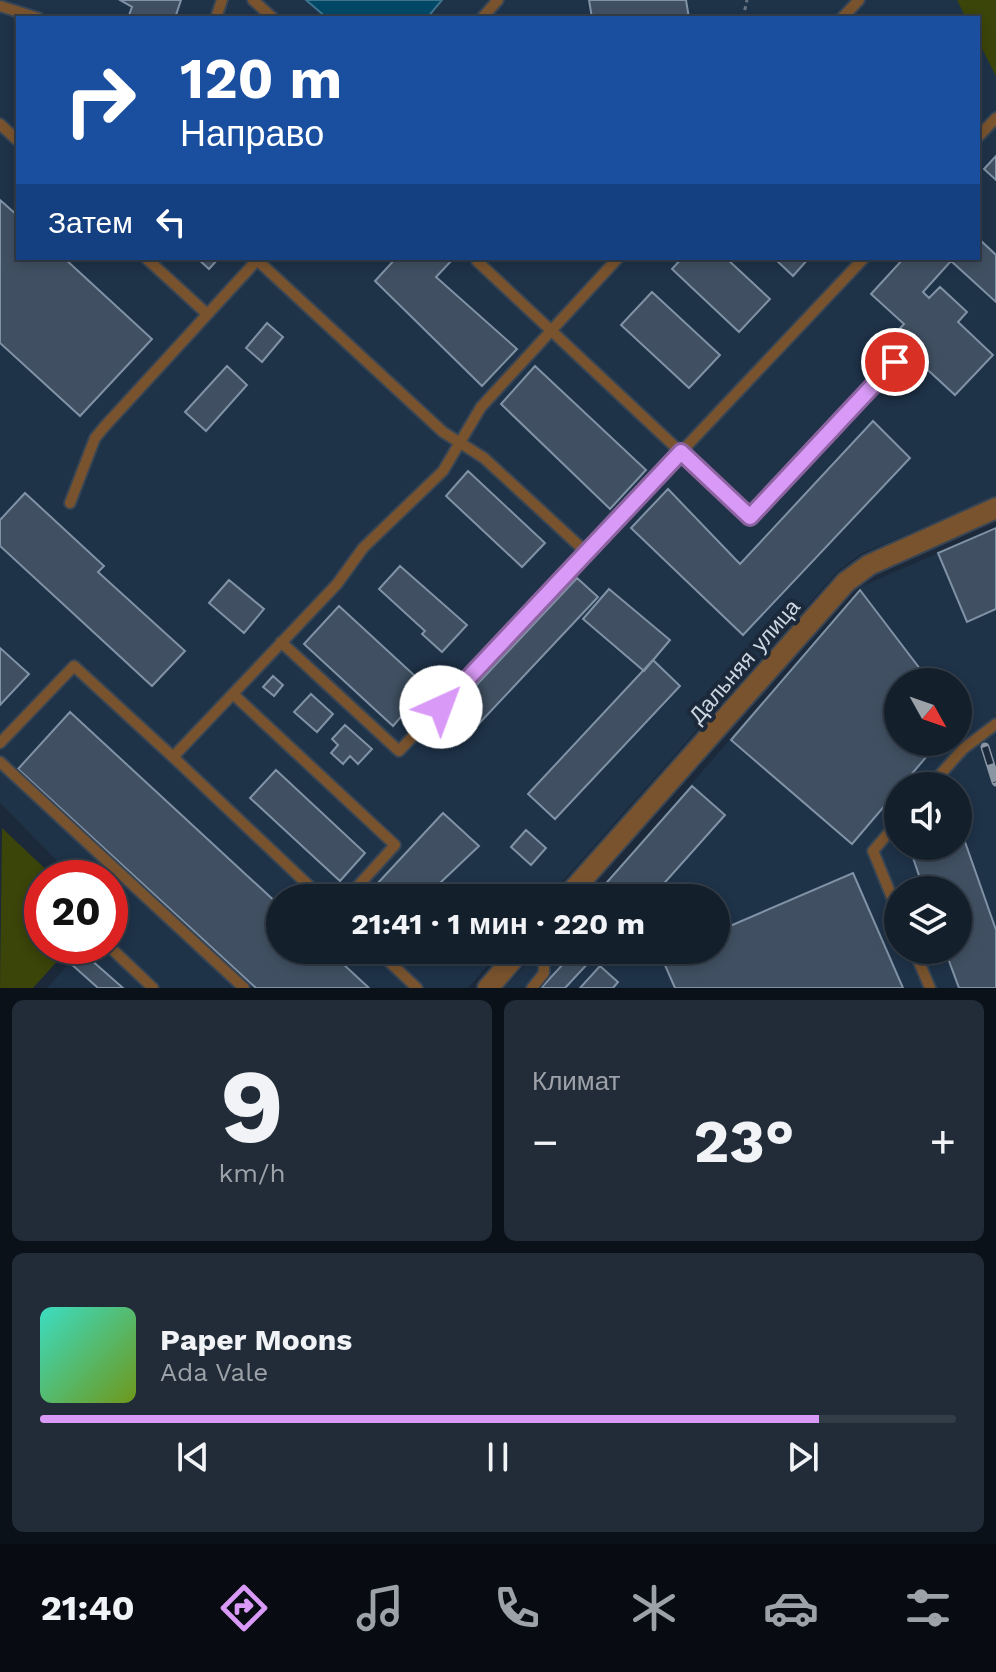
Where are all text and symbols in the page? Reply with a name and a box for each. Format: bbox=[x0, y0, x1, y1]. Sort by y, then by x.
text: 120 m bbox=[180, 46, 342, 112]
icon: right bbox=[48, 48, 152, 152]
text: Направо bbox=[180, 113, 324, 155]
icon: left bbox=[149, 200, 193, 244]
text: Затем bbox=[48, 205, 133, 240]
pin bbox=[861, 328, 929, 396]
icon: arrive bbox=[873, 340, 917, 384]
street label: Дальняя улица bbox=[684, 594, 805, 728]
position arrow bbox=[399, 665, 483, 749]
north arrow bbox=[884, 668, 972, 756]
map controls bbox=[884, 668, 972, 964]
button: sound bbox=[884, 772, 972, 860]
speed limit sign: 20 bbox=[24, 860, 128, 964]
button: layers bbox=[884, 876, 972, 964]
text: 21:41 · 1 мин · 220 m bbox=[351, 906, 645, 941]
text: 9 bbox=[220, 1045, 284, 1167]
text: Климат bbox=[532, 1066, 621, 1096]
text: 23° bbox=[693, 1106, 795, 1177]
text: − bbox=[532, 1116, 559, 1168]
text: + bbox=[929, 1116, 956, 1168]
text: km/h bbox=[219, 1158, 285, 1188]
text: Paper Moons bbox=[160, 1322, 352, 1357]
text: Ada Vale bbox=[160, 1357, 268, 1387]
icon: previous bbox=[171, 1435, 215, 1479]
icon: pause bbox=[476, 1435, 520, 1479]
icon: next bbox=[781, 1435, 825, 1479]
icon: directions bbox=[216, 1580, 272, 1636]
icon: music bbox=[352, 1580, 408, 1636]
icon: phone bbox=[489, 1580, 545, 1636]
icon: climate bbox=[626, 1580, 682, 1636]
icon: car bbox=[763, 1580, 819, 1636]
icon: filters bbox=[900, 1580, 956, 1636]
text: 21:40 bbox=[40, 1587, 135, 1629]

